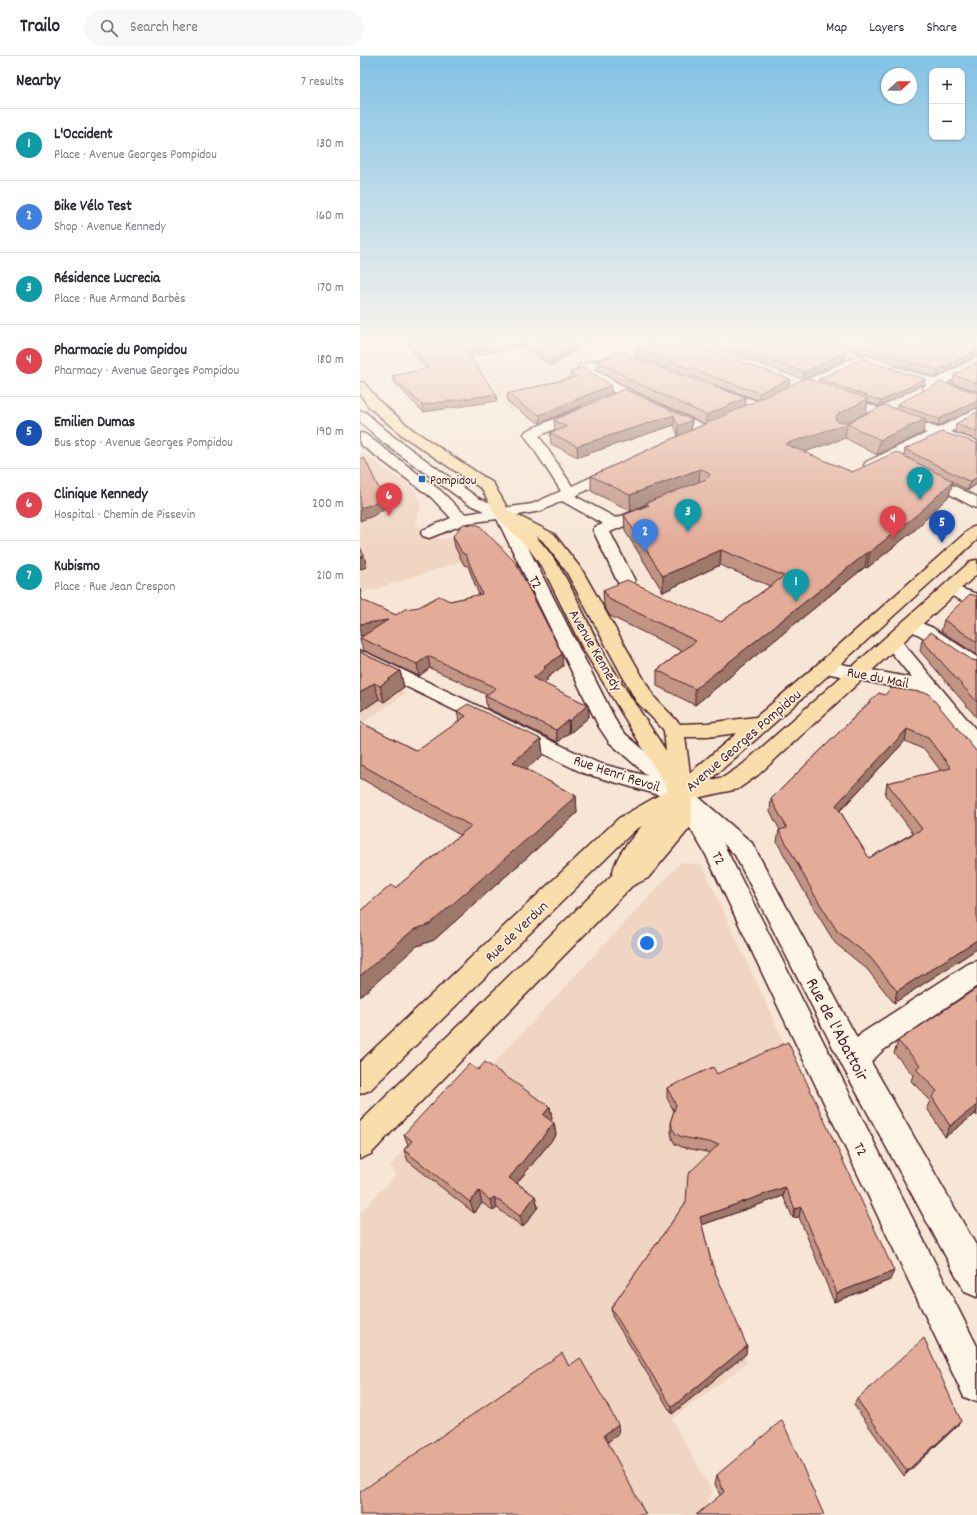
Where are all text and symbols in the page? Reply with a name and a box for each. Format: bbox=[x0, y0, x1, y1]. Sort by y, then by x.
search box bbox=[84, 10, 364, 46]
text: Trailo bbox=[20, 14, 60, 41]
icon: search bbox=[98, 17, 120, 39]
text: Search here bbox=[130, 17, 198, 39]
text: Map bbox=[826, 18, 847, 38]
text: Layers bbox=[869, 18, 904, 38]
text: Share bbox=[926, 18, 957, 38]
north arrow bbox=[881, 68, 917, 104]
map controls bbox=[929, 68, 965, 140]
button: + bbox=[929, 68, 965, 104]
text: Nearby bbox=[16, 70, 60, 94]
text: 7 results bbox=[301, 73, 344, 92]
button: − bbox=[929, 104, 965, 140]
text: L'Occident bbox=[54, 124, 113, 146]
text: 1 bbox=[28, 135, 30, 154]
text: 130 m bbox=[316, 135, 344, 154]
text: Place · Avenue Georges Pompidou bbox=[54, 146, 217, 165]
text: Bike Vélo Test bbox=[54, 196, 132, 218]
text: 2 bbox=[26, 207, 32, 226]
text: 160 m bbox=[316, 207, 344, 226]
text: Shop · Avenue Kennedy bbox=[54, 218, 166, 237]
text: Résidence Lucrecia bbox=[54, 268, 160, 290]
text: 3 bbox=[26, 279, 32, 298]
text: 170 m bbox=[317, 279, 344, 298]
text: Place · Rue Armand Barbès bbox=[54, 290, 185, 309]
text: Pharmacie du Pompidou bbox=[54, 340, 187, 362]
text: 4 bbox=[26, 351, 32, 370]
text: 180 m bbox=[317, 351, 344, 370]
text: Pharmacy · Avenue Georges Pompidou bbox=[54, 362, 239, 381]
text: Emilien Dumas bbox=[54, 412, 135, 434]
text: 5 bbox=[26, 423, 32, 442]
text: 190 m bbox=[316, 423, 344, 442]
text: Bus stop · Avenue Georges Pompidou bbox=[54, 434, 233, 453]
pin: 7 bbox=[907, 467, 933, 500]
place label: Pompidou bbox=[430, 472, 476, 491]
marker: Pompidou bbox=[417, 474, 427, 484]
pin: 6 bbox=[376, 483, 402, 516]
text: Clinique Kennedy bbox=[54, 484, 148, 506]
text: 6 bbox=[26, 495, 32, 514]
text: 200 m bbox=[312, 495, 344, 514]
pin: 3 bbox=[675, 499, 701, 532]
text: Hospital · Chemin de Pissevin bbox=[54, 506, 195, 525]
pin: 4 bbox=[880, 506, 906, 539]
pin: 5 bbox=[929, 510, 955, 543]
pin: 2 bbox=[632, 519, 658, 552]
text: Kubismo bbox=[54, 556, 100, 578]
text: 7 bbox=[27, 567, 31, 586]
text: 210 m bbox=[316, 567, 344, 586]
pin: 1 bbox=[783, 569, 809, 602]
street label: T2 bbox=[522, 572, 547, 593]
text: Place · Rue Jean Crespon bbox=[54, 578, 175, 597]
street label: Avenue Kennedy bbox=[562, 606, 627, 697]
street label: Rue du Mail bbox=[845, 662, 911, 696]
street label: Avenue Georges Pompidou bbox=[681, 685, 807, 798]
street label: Rue Henri Revoil bbox=[570, 751, 663, 799]
street label: T2 bbox=[705, 848, 730, 869]
street label: Rue de Verdun bbox=[481, 896, 554, 968]
your location bbox=[637, 933, 657, 953]
street label: Rue de l'Abattoir bbox=[798, 974, 874, 1087]
street label: T2 bbox=[847, 1139, 872, 1160]

